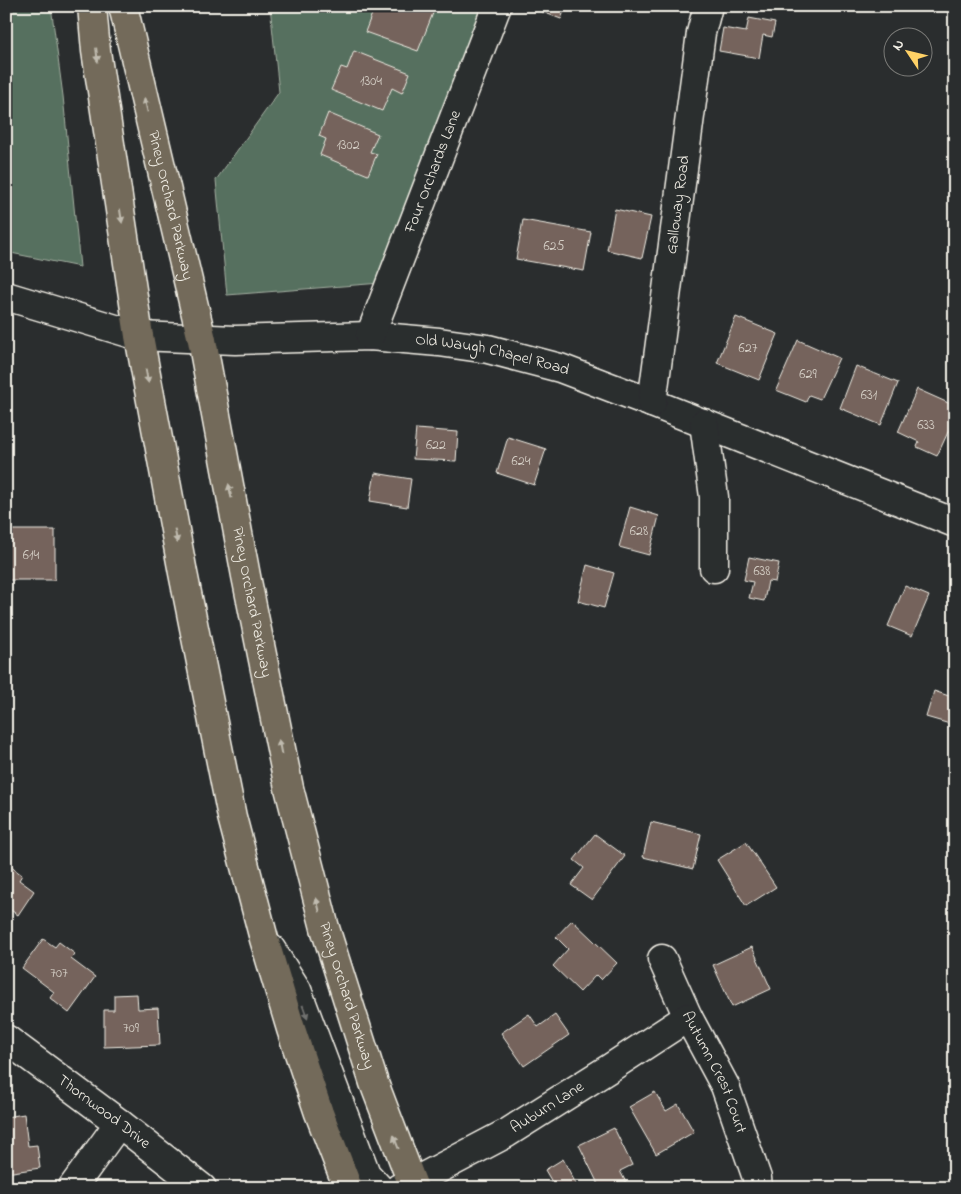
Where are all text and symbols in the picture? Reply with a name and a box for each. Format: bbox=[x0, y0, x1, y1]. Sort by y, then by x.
north arrow bbox=[884, 28, 934, 78]
text: N bbox=[887, 36, 910, 55]
one-way arrow bbox=[93, 47, 101, 63]
house number: 1304 bbox=[360, 71, 382, 92]
one-way arrow bbox=[142, 97, 150, 112]
street label: Four Orchards Lane bbox=[398, 106, 468, 238]
street label: Piney Orchard Parkway bbox=[141, 128, 199, 283]
house number: 1302 bbox=[336, 135, 360, 156]
street label: Galloway Road bbox=[660, 154, 697, 256]
one-way arrow bbox=[117, 208, 125, 224]
house number: 625 bbox=[543, 236, 565, 257]
street label: Old Waugh Chapel Road bbox=[414, 328, 573, 383]
house number: 627 bbox=[739, 338, 758, 359]
house number: 629 bbox=[799, 364, 817, 385]
one-way arrow bbox=[143, 368, 151, 384]
house number: 631 bbox=[861, 385, 878, 406]
house number: 633 bbox=[917, 415, 935, 436]
house number: 622 bbox=[426, 435, 446, 456]
house number: 624 bbox=[512, 451, 531, 472]
one-way arrow bbox=[226, 483, 234, 498]
house number: 628 bbox=[630, 521, 648, 542]
street label: Piney Orchard Parkway bbox=[225, 525, 278, 680]
one-way arrow bbox=[173, 528, 181, 544]
house number: 614 bbox=[23, 545, 39, 566]
house number: 638 bbox=[753, 561, 771, 582]
one-way arrow bbox=[276, 739, 284, 755]
one-way arrow bbox=[314, 897, 322, 912]
street label: Piney Orchard Parkway bbox=[312, 920, 381, 1072]
house number: 707 bbox=[50, 963, 68, 984]
one-way arrow bbox=[302, 1004, 309, 1019]
street label: Autumn Crest Court bbox=[675, 1008, 753, 1137]
house number: 709 bbox=[123, 1018, 140, 1039]
street label: Thornwood Drive bbox=[52, 1069, 156, 1156]
street label: Auburn Lane bbox=[506, 1075, 590, 1140]
one-way arrow bbox=[392, 1134, 400, 1149]

